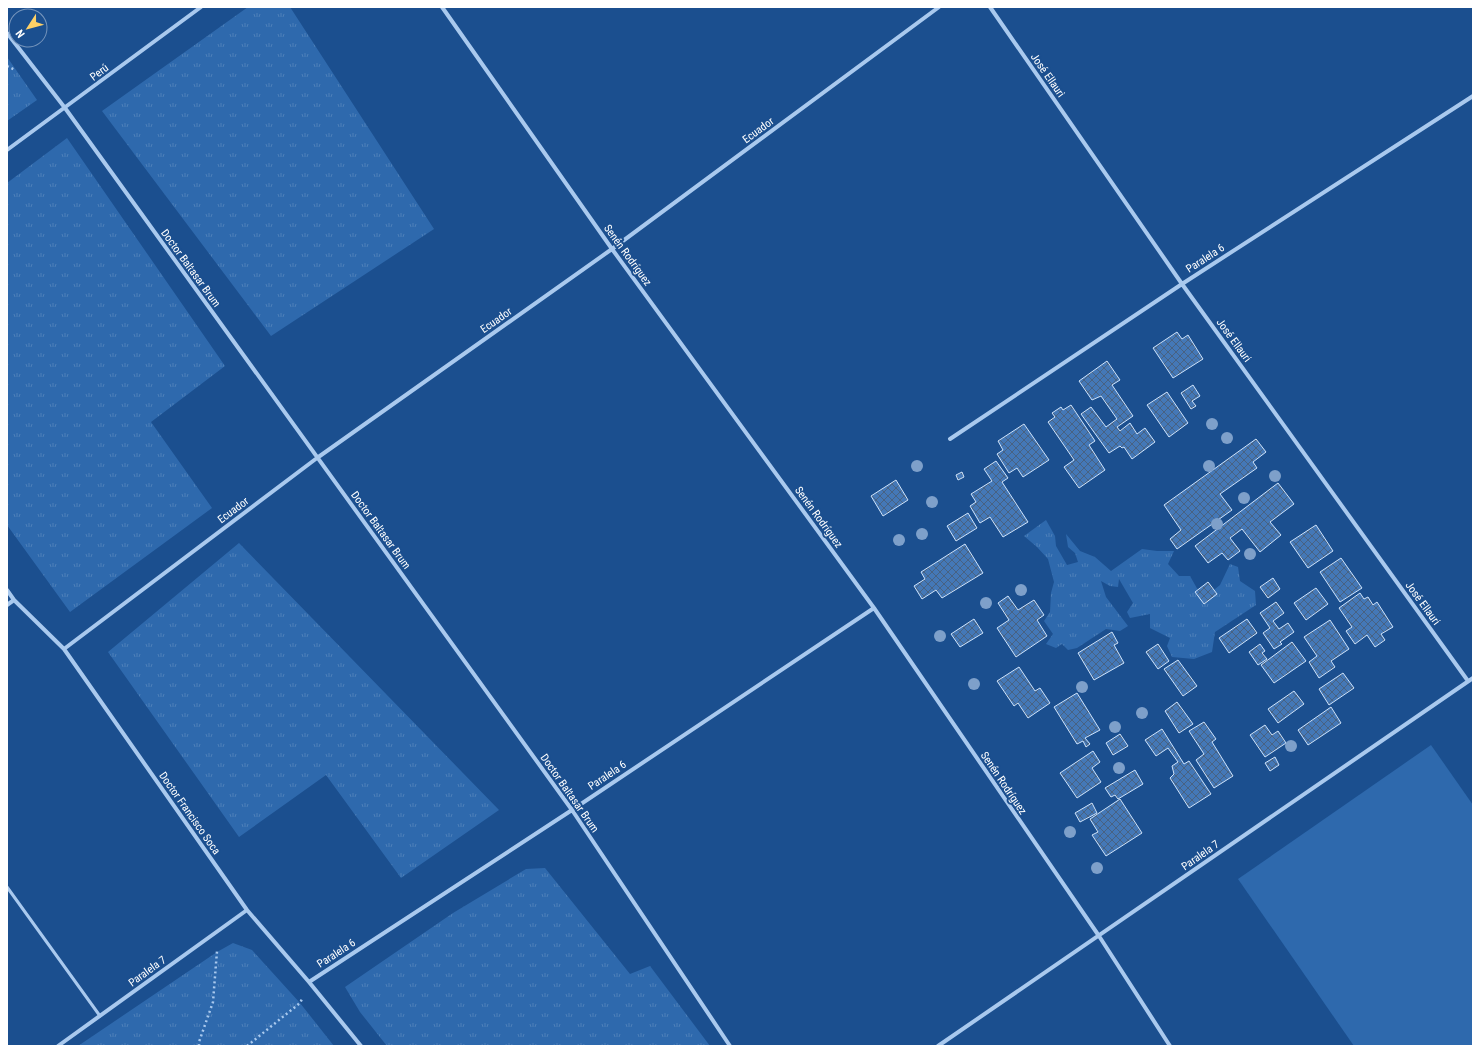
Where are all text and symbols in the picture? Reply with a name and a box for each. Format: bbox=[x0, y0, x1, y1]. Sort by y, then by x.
north arrow bbox=[8, 8, 48, 48]
text: N bbox=[13, 27, 28, 40]
street label: José Ellauri bbox=[1028, 51, 1067, 100]
street label: Perú bbox=[87, 61, 111, 84]
street label: Ecuador bbox=[740, 114, 777, 146]
street label: Senén Rodríguez bbox=[601, 222, 654, 289]
street label: Doctor Baltasar Brum bbox=[158, 227, 223, 310]
street label: Paralela 6 bbox=[1184, 241, 1227, 276]
street label: Ecuador bbox=[478, 305, 515, 336]
street label: José Ellauri bbox=[1213, 316, 1254, 365]
street label: Senén Rodríguez bbox=[792, 484, 845, 551]
street label: Doctor Baltasar Brum bbox=[348, 489, 413, 572]
street label: Ecuador bbox=[215, 494, 252, 526]
street label: José Ellauri bbox=[1402, 579, 1443, 628]
street label: Senén Rodríguez bbox=[978, 750, 1029, 817]
street label: Doctor Baltasar Brum bbox=[538, 752, 602, 835]
street label: Paralela 6 bbox=[586, 758, 629, 793]
street label: Doctor Francisco Soca bbox=[156, 770, 223, 857]
street label: Paralela 7 bbox=[1179, 838, 1222, 873]
street label: Paralela 6 bbox=[315, 936, 358, 971]
street label: Paralela 7 bbox=[126, 953, 169, 989]

